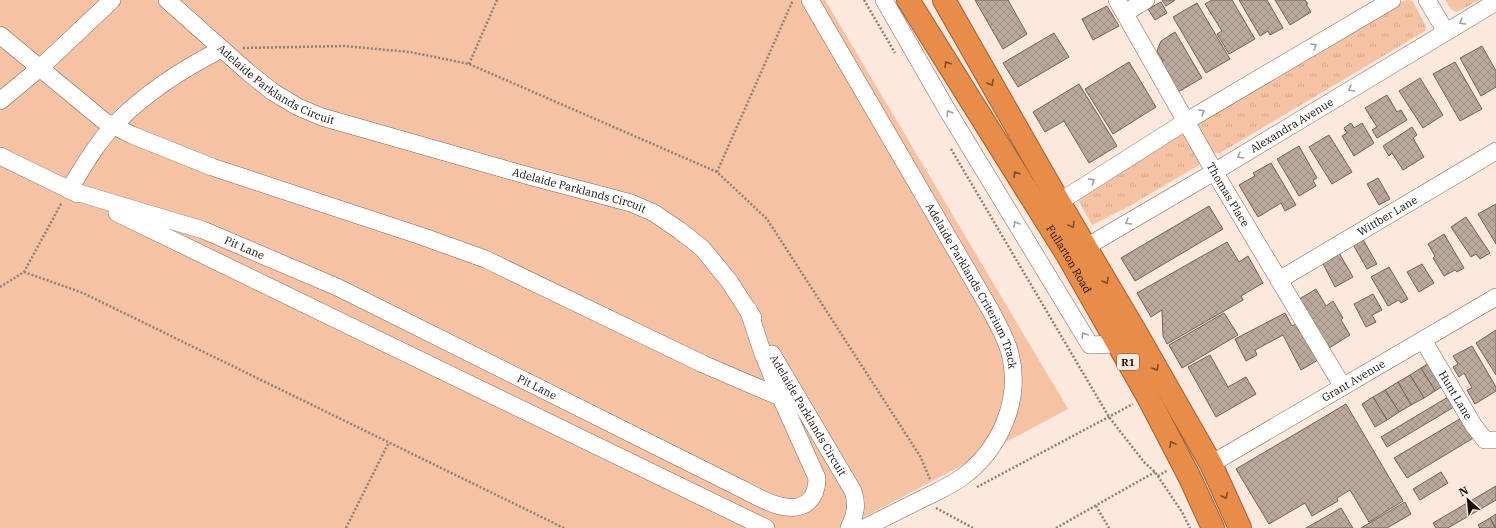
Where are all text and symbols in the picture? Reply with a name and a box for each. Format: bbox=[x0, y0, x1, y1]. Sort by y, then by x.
one-way arrow bbox=[1459, 17, 1466, 25]
street label: Adelaide Parklands Circuit bbox=[214, 41, 336, 127]
one-way arrow bbox=[1310, 44, 1317, 51]
one-way arrow bbox=[945, 61, 952, 68]
one-way arrow bbox=[987, 79, 994, 86]
one-way arrow bbox=[1348, 84, 1355, 92]
street label: Alexandra Avenue bbox=[1247, 95, 1336, 156]
one-way arrow bbox=[1198, 109, 1205, 116]
one-way arrow bbox=[947, 110, 954, 117]
one-way arrow bbox=[1237, 152, 1244, 159]
street label: Thomas Place bbox=[1204, 160, 1253, 229]
street label: Adelaide Parklands Circuit bbox=[511, 165, 648, 216]
one-way arrow bbox=[1014, 171, 1021, 178]
one-way arrow bbox=[1088, 178, 1095, 186]
street label: Wittber Lane bbox=[1355, 192, 1420, 239]
street label: Adelaide Parklands Criterium Track bbox=[923, 200, 1020, 370]
one-way arrow bbox=[1125, 218, 1132, 225]
one-way arrow bbox=[1014, 221, 1021, 228]
one-way arrow bbox=[1068, 221, 1075, 228]
street label: Fullarton Road bbox=[1043, 222, 1095, 296]
street label: Pit Lane bbox=[222, 233, 267, 262]
one-way arrow bbox=[1101, 277, 1108, 284]
one-way arrow bbox=[1082, 332, 1089, 339]
street label: Adelaide Parklands Circuit bbox=[767, 352, 849, 478]
road number: R1 bbox=[1117, 354, 1139, 370]
street label: Grant Avenue bbox=[1319, 357, 1388, 405]
one-way arrow bbox=[1151, 364, 1159, 371]
street label: Hunt Lane bbox=[1436, 368, 1476, 422]
street label: Pit Lane bbox=[515, 371, 559, 403]
one-way arrow bbox=[1170, 440, 1177, 448]
north arrow bbox=[1448, 480, 1488, 520]
text: N bbox=[1456, 483, 1471, 499]
one-way arrow bbox=[1221, 493, 1229, 500]

